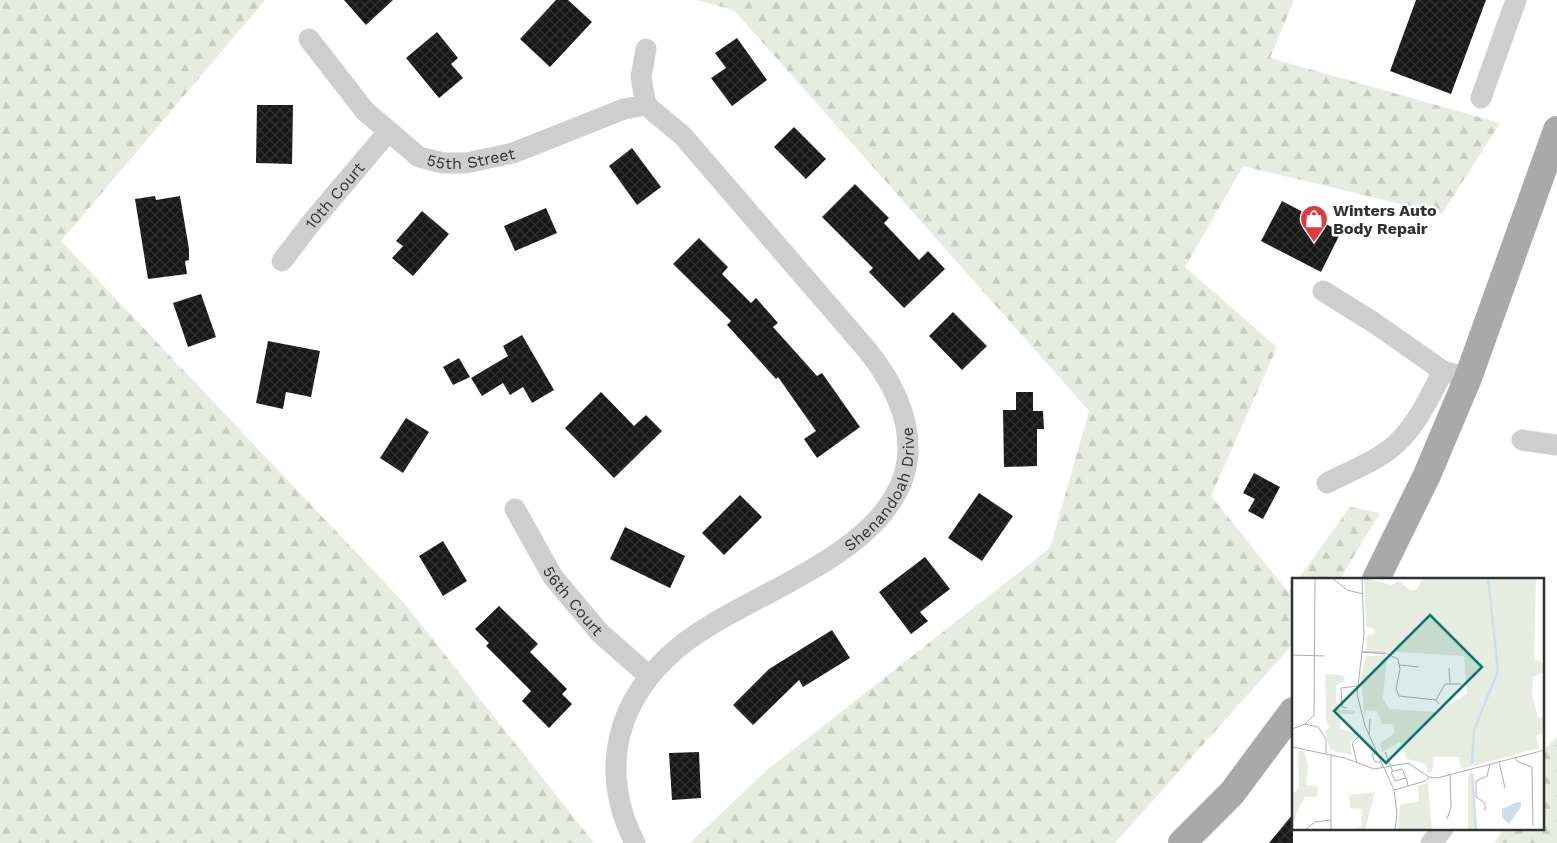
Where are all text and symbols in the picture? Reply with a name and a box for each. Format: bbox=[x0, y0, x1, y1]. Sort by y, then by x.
street label: 55th Street bbox=[425, 144, 517, 173]
street label: 10th Court bbox=[301, 158, 369, 233]
place label: Winters Auto Body Repair bbox=[1333, 201, 1437, 238]
shop icon: Winters Auto Body Repair bbox=[1299, 204, 1329, 243]
street label: Shenandoah Drive bbox=[841, 426, 918, 555]
street label: 56th Court bbox=[539, 563, 607, 640]
inset map bbox=[1292, 578, 1544, 830]

